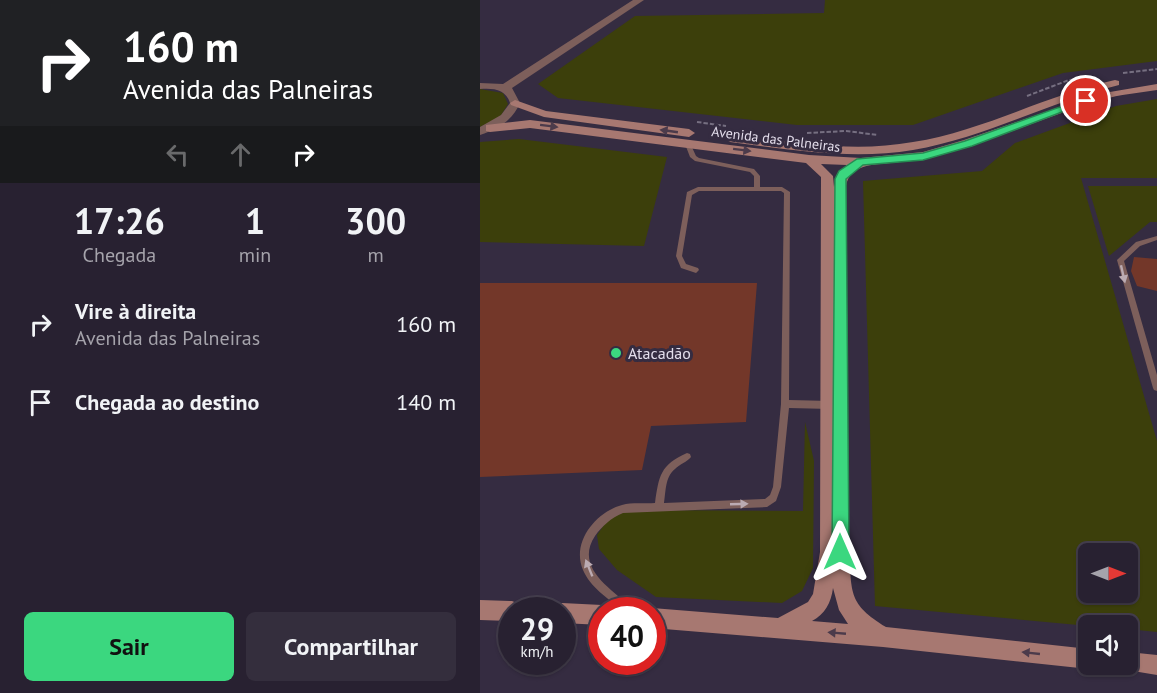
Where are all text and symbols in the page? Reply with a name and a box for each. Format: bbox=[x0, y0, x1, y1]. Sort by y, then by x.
text: 160 m bbox=[123, 19, 239, 74]
icon: right bbox=[24, 24, 102, 102]
text: Avenida das Palneiras bbox=[123, 72, 373, 106]
pin bbox=[1060, 75, 1111, 126]
icon: arrive bbox=[1069, 84, 1102, 117]
one-way arrow bbox=[539, 122, 558, 131]
street label: Avenida das Palneiras bbox=[711, 122, 842, 156]
one-way arrow bbox=[660, 126, 679, 135]
icon: left bbox=[161, 138, 194, 171]
icon: ahead bbox=[224, 138, 257, 171]
icon: right bbox=[287, 138, 320, 171]
one-way arrow bbox=[733, 146, 752, 155]
text: 17:26 bbox=[74, 197, 165, 244]
text: 1 bbox=[245, 197, 265, 244]
text: 300 bbox=[345, 197, 406, 244]
text: Chegada bbox=[83, 242, 156, 268]
text: min bbox=[239, 242, 271, 268]
text: m bbox=[368, 242, 384, 268]
one-way arrow bbox=[1118, 264, 1128, 283]
text: Vire à direita bbox=[75, 297, 196, 325]
icon: right bbox=[24, 308, 57, 341]
text: 160 m bbox=[396, 310, 456, 338]
text: Avenida das Palneiras bbox=[75, 325, 260, 351]
place label: Atacadão bbox=[628, 343, 691, 363]
marker: Atacadão bbox=[609, 346, 623, 360]
icon: arrive bbox=[24, 386, 57, 419]
text: Chegada ao destino bbox=[75, 388, 259, 416]
text: 140 m bbox=[396, 388, 456, 416]
one-way arrow bbox=[729, 499, 748, 508]
position arrow bbox=[808, 520, 872, 584]
north arrow bbox=[1078, 543, 1138, 603]
map controls bbox=[1078, 543, 1138, 675]
one-way arrow bbox=[584, 559, 594, 577]
speed limit sign: 40 bbox=[588, 597, 666, 675]
text: 29 bbox=[520, 609, 554, 648]
button: Sair bbox=[24, 612, 234, 681]
button: Compartilhar bbox=[246, 612, 456, 681]
button: sound bbox=[1078, 615, 1138, 675]
one-way arrow bbox=[827, 629, 846, 638]
text: km/h bbox=[521, 642, 553, 661]
one-way arrow bbox=[1021, 648, 1040, 658]

